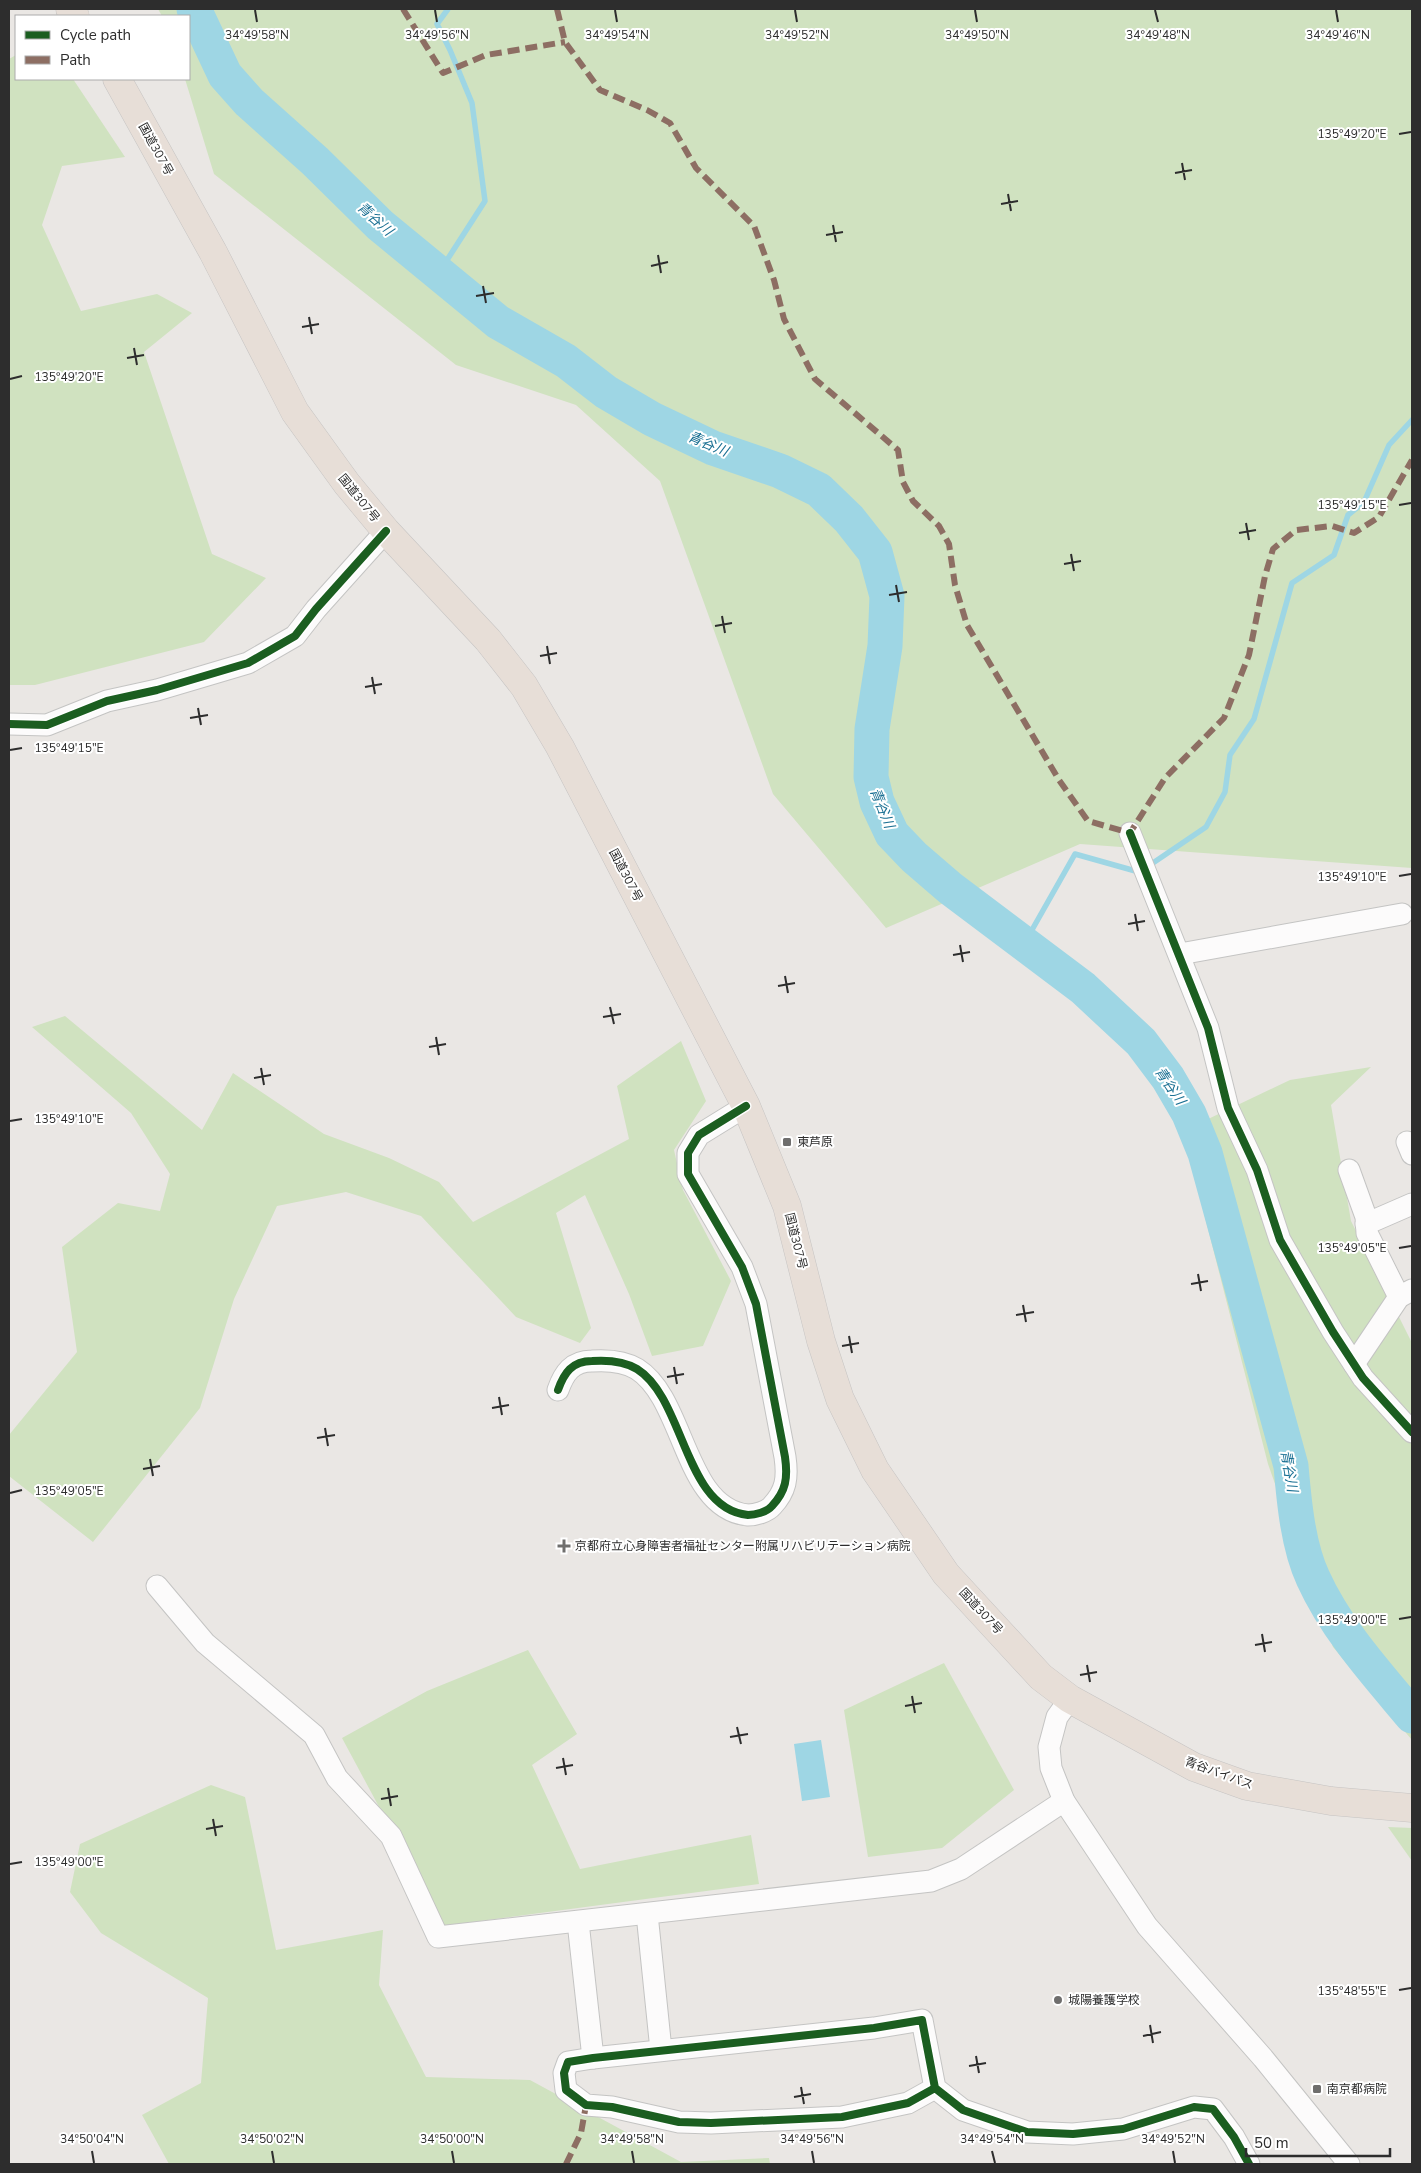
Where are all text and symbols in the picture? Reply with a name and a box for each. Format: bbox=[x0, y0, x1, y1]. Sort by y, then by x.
legend bbox=[15, 15, 190, 80]
text: Cycle path bbox=[60, 25, 131, 45]
text: 34°49'58"N bbox=[225, 27, 289, 43]
text: 34°49'56"N bbox=[405, 27, 469, 43]
text: 34°49'54"N bbox=[585, 27, 649, 43]
text: 34°49'52"N bbox=[765, 27, 829, 43]
text: 34°49'50"N bbox=[945, 27, 1009, 43]
text: 34°49'48"N bbox=[1126, 27, 1190, 43]
text: 34°49'46"N bbox=[1306, 27, 1370, 43]
text: Path bbox=[60, 50, 91, 70]
street label: 国道307号 bbox=[135, 120, 177, 178]
text: 135°49'20"E bbox=[1317, 126, 1387, 142]
water label: 青谷川 bbox=[353, 198, 398, 241]
text: 135°49'20"E bbox=[34, 369, 104, 385]
water label: 青谷川 bbox=[685, 427, 733, 462]
street label: 国道307号 bbox=[335, 471, 383, 525]
text: 135°49'15"E bbox=[1317, 497, 1387, 513]
text: 135°49'15"E bbox=[34, 740, 104, 756]
water label: 青谷川 bbox=[865, 785, 899, 833]
street label: 国道307号 bbox=[605, 846, 647, 904]
text: 135°49'10"E bbox=[1317, 869, 1387, 885]
water label: 青谷川 bbox=[1150, 1063, 1191, 1110]
text: 135°49'10"E bbox=[34, 1111, 104, 1127]
place label: 東芦原 bbox=[797, 1134, 833, 1150]
marker: 東芦原 bbox=[781, 1136, 793, 1148]
street label: 国道307号 bbox=[781, 1211, 811, 1271]
text: 135°49'05"E bbox=[1317, 1240, 1387, 1256]
water label: 青谷川 bbox=[1276, 1449, 1302, 1495]
text: 135°49'05"E bbox=[34, 1483, 104, 1499]
place label: 京都府立心身障害者福祉センター附属リハビリテーション病院 bbox=[575, 1538, 911, 1554]
marker: 京都府立心身障害者福祉センター附属リハビリテーション病院 bbox=[557, 1539, 571, 1553]
street label: 国道307号 bbox=[956, 1584, 1006, 1638]
text: 135°49'00"E bbox=[1317, 1612, 1387, 1628]
street label: 青谷バイパス bbox=[1183, 1753, 1255, 1793]
text: 135°49'00"E bbox=[34, 1854, 104, 1870]
text: 135°48'55"E bbox=[1317, 1983, 1387, 1999]
place label: 城陽養護学校 bbox=[1068, 1992, 1140, 2008]
marker: 城陽養護学校 bbox=[1052, 1994, 1064, 2006]
place label: 南京都病院 bbox=[1327, 2081, 1387, 2097]
marker: 南京都病院 bbox=[1311, 2083, 1323, 2095]
scale bar bbox=[1246, 2126, 1390, 2158]
text: 34°50'04"N bbox=[60, 2131, 124, 2147]
text: 34°50'02"N bbox=[240, 2131, 304, 2147]
text: 34°50'00"N bbox=[420, 2131, 484, 2147]
text: 34°49'58"N bbox=[600, 2131, 664, 2147]
text: 34°49'56"N bbox=[780, 2131, 844, 2147]
text: 34°49'54"N bbox=[960, 2131, 1024, 2147]
text: 34°49'52"N bbox=[1141, 2131, 1205, 2147]
text: 50 m bbox=[1254, 2133, 1289, 2153]

